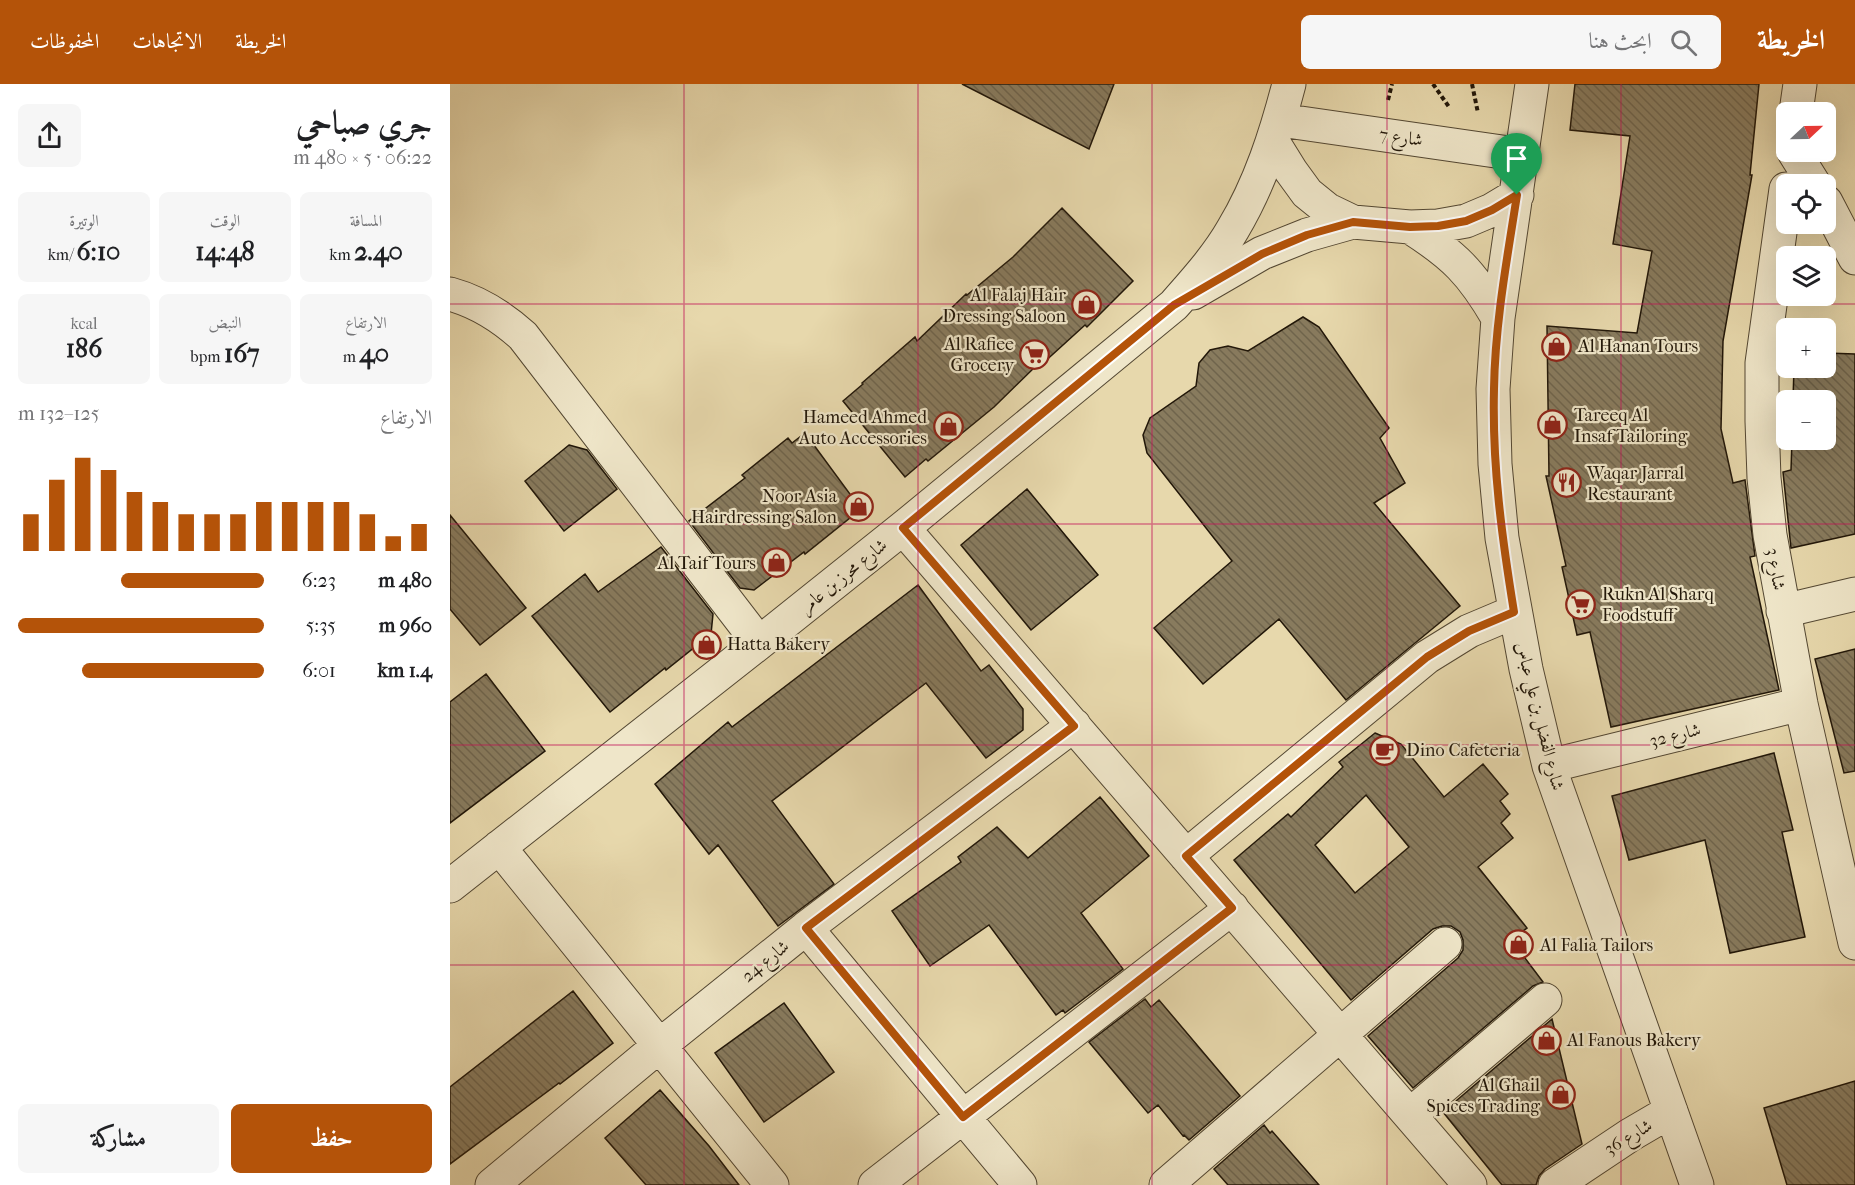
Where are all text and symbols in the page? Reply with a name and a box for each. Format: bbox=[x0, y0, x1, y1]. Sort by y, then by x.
search box bbox=[1301, 15, 1721, 69]
text: الخريطة bbox=[1757, 23, 1825, 56]
icon: search bbox=[1667, 26, 1700, 59]
text: ابحث هنا bbox=[1588, 28, 1652, 54]
text: المحفوظات bbox=[30, 29, 99, 53]
text: الاتجاهات bbox=[132, 29, 202, 53]
text: الخريطة bbox=[235, 29, 286, 53]
north arrow bbox=[1776, 102, 1836, 162]
map controls bbox=[1776, 102, 1836, 450]
button: share bbox=[18, 104, 81, 167]
text: جري صباحي bbox=[296, 104, 432, 143]
street label: شارع 7 bbox=[1377, 124, 1424, 155]
pin bbox=[1491, 133, 1542, 195]
icon: arrive bbox=[1500, 142, 1533, 175]
text: 06:22 · 5 × 480 m bbox=[293, 146, 432, 169]
button: locate bbox=[1776, 174, 1836, 234]
text: الوتيرة bbox=[69, 211, 99, 230]
text: الوقت bbox=[210, 211, 240, 230]
text: المسافة bbox=[350, 211, 382, 230]
text: 6:10 bbox=[77, 236, 120, 267]
text: 14:48 bbox=[195, 236, 255, 267]
text: 2.40 bbox=[354, 236, 403, 267]
text: /km bbox=[48, 245, 77, 264]
text: km bbox=[329, 245, 354, 264]
button: layers bbox=[1776, 246, 1836, 306]
place label: Al Falaj Hair Dressing Saloon bbox=[942, 285, 1067, 327]
shop icon: Al Falaj Hair Dressing Saloon bbox=[1071, 289, 1103, 321]
text: النبض bbox=[209, 313, 241, 332]
text: الارتفاع bbox=[345, 313, 387, 332]
text: kcal bbox=[71, 314, 97, 333]
button: + bbox=[1776, 318, 1836, 378]
shop icon: Al Hanan Tours bbox=[1541, 330, 1573, 362]
text: 186 bbox=[66, 333, 102, 364]
place label: Al Rafiee Grocery bbox=[943, 334, 1015, 376]
place label: Al Hanan Tours bbox=[1577, 336, 1698, 357]
text: 167 bbox=[224, 338, 260, 369]
text: 40 bbox=[360, 338, 389, 369]
supermarket icon: Al Rafiee Grocery bbox=[1019, 338, 1051, 370]
text: bpm bbox=[190, 347, 224, 366]
text: m bbox=[343, 347, 360, 366]
button: − bbox=[1776, 390, 1836, 450]
text: 125–132 m bbox=[18, 402, 99, 425]
place label: Tareeq Al Insaf Tailoring bbox=[1574, 405, 1688, 447]
text: الارتفاع bbox=[380, 406, 432, 429]
place label: Hameed Ahmed Auto Accessories bbox=[798, 407, 927, 449]
shop icon: Tareeq Al Insaf Tailoring bbox=[1537, 409, 1569, 441]
shop icon: Hameed Ahmed Auto Accessories bbox=[932, 411, 964, 443]
place label: Waqar Jarral Restaurant bbox=[1586, 463, 1684, 505]
restaurant icon: Waqar Jarral Restaurant bbox=[1550, 467, 1582, 499]
place label: Noor Asia Hairdressing Salon bbox=[691, 486, 838, 528]
shop icon: Noor Asia Hairdressing Salon bbox=[842, 490, 874, 522]
street label: شارع محرز بن عامر bbox=[795, 535, 894, 621]
street label: شارع 3 bbox=[1758, 546, 1790, 593]
shop icon: Al Taif Tours bbox=[761, 547, 793, 579]
place label: Al Taif Tours bbox=[657, 553, 756, 574]
text: 6:23 bbox=[302, 569, 336, 592]
text: 480 m bbox=[378, 569, 432, 592]
place label: Rukn Al Sharq Foodstuff bbox=[1602, 584, 1714, 626]
supermarket icon: Rukn Al Sharq Foodstuff bbox=[1565, 588, 1597, 620]
text: 5:35 bbox=[306, 614, 336, 637]
text: 960 m bbox=[379, 614, 432, 637]
shop icon: Hatta Bakery bbox=[690, 628, 722, 660]
place label: Hatta Bakery bbox=[727, 634, 831, 655]
street label: شارع الفضل بن علي عباس bbox=[1505, 640, 1568, 794]
text: 6:01 bbox=[302, 659, 336, 682]
text: 1.4 km bbox=[377, 659, 432, 682]
street label: شارع 32 bbox=[1647, 719, 1704, 756]
cafe icon: Dino Cafeteria bbox=[1369, 734, 1401, 766]
place label: Dino Cafeteria bbox=[1406, 740, 1521, 761]
shop icon: Al Falia Tailors bbox=[1503, 929, 1535, 961]
place label: Al Falia Tailors bbox=[1539, 935, 1654, 956]
street label: شارع 24 bbox=[737, 936, 796, 990]
shop icon: Al Fanous Bakery bbox=[1530, 1024, 1562, 1056]
place label: Al Fanous Bakery bbox=[1566, 1030, 1702, 1051]
place label: Al Ghail Spices Trading bbox=[1426, 1075, 1540, 1117]
shop icon: Al Ghail Spices Trading bbox=[1545, 1079, 1577, 1111]
button: مشاركة bbox=[18, 1104, 219, 1173]
button: حفظ bbox=[231, 1104, 432, 1173]
street label: شارع 36 bbox=[1600, 1115, 1658, 1163]

